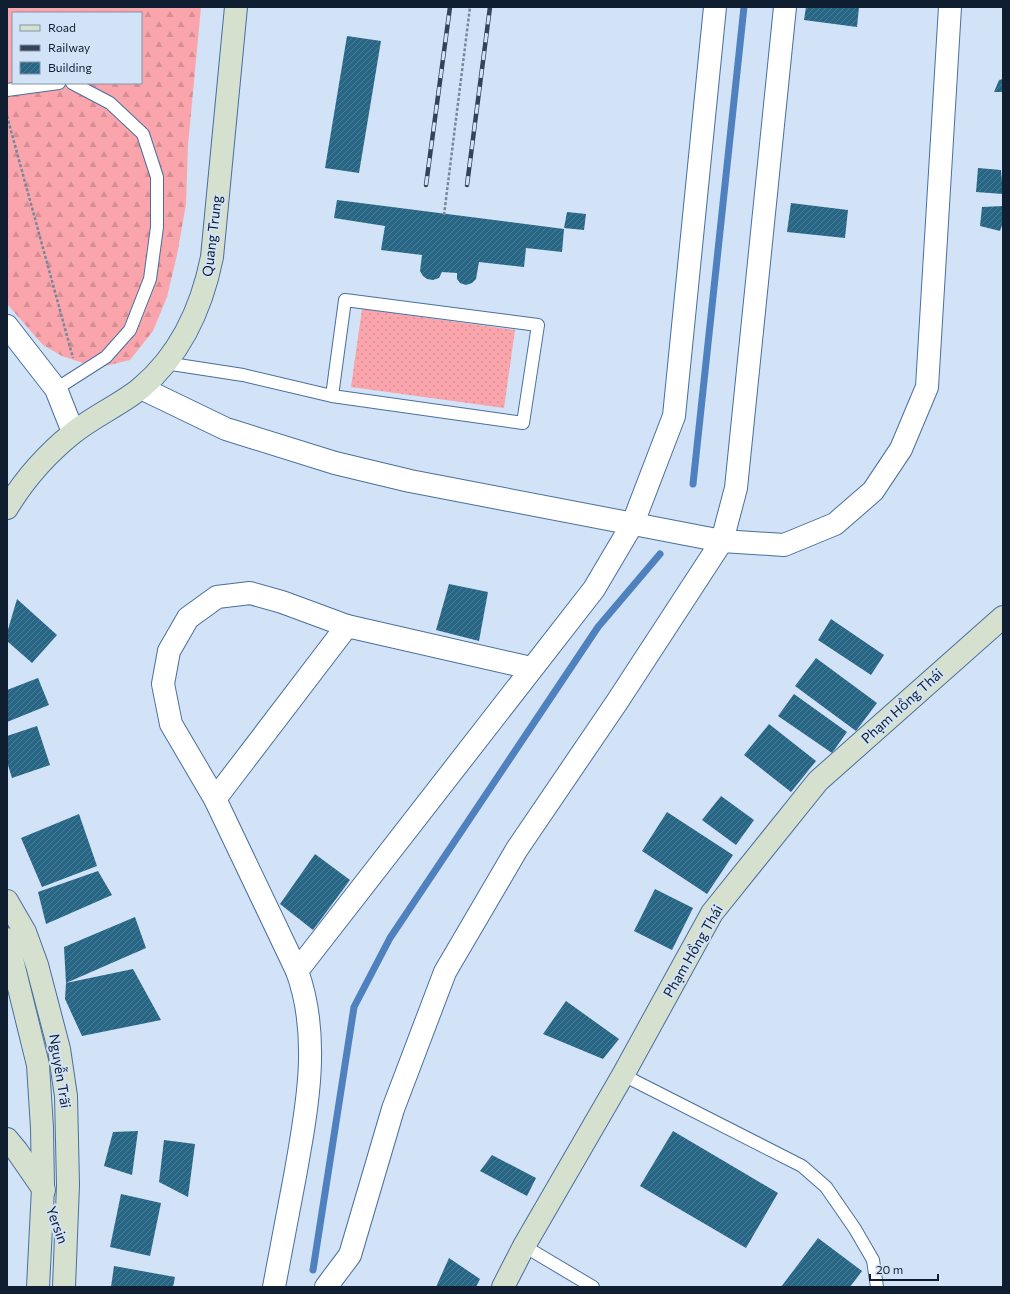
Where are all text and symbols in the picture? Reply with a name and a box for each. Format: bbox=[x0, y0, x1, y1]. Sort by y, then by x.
legend bbox=[12, 12, 142, 84]
text: Road bbox=[48, 20, 76, 34]
text: Railway bbox=[48, 40, 90, 54]
text: Building bbox=[48, 60, 92, 74]
street label: Quang Trung bbox=[198, 194, 225, 278]
street label: Phạm Hồng Thái bbox=[857, 665, 946, 747]
street label: Phạm Hồng Thái bbox=[659, 901, 726, 1000]
street label: Nguyễn Trãi bbox=[46, 1032, 75, 1109]
street label: Yersin bbox=[43, 1204, 72, 1246]
scale bar bbox=[870, 1256, 938, 1282]
text: 20 m bbox=[876, 1262, 903, 1276]

